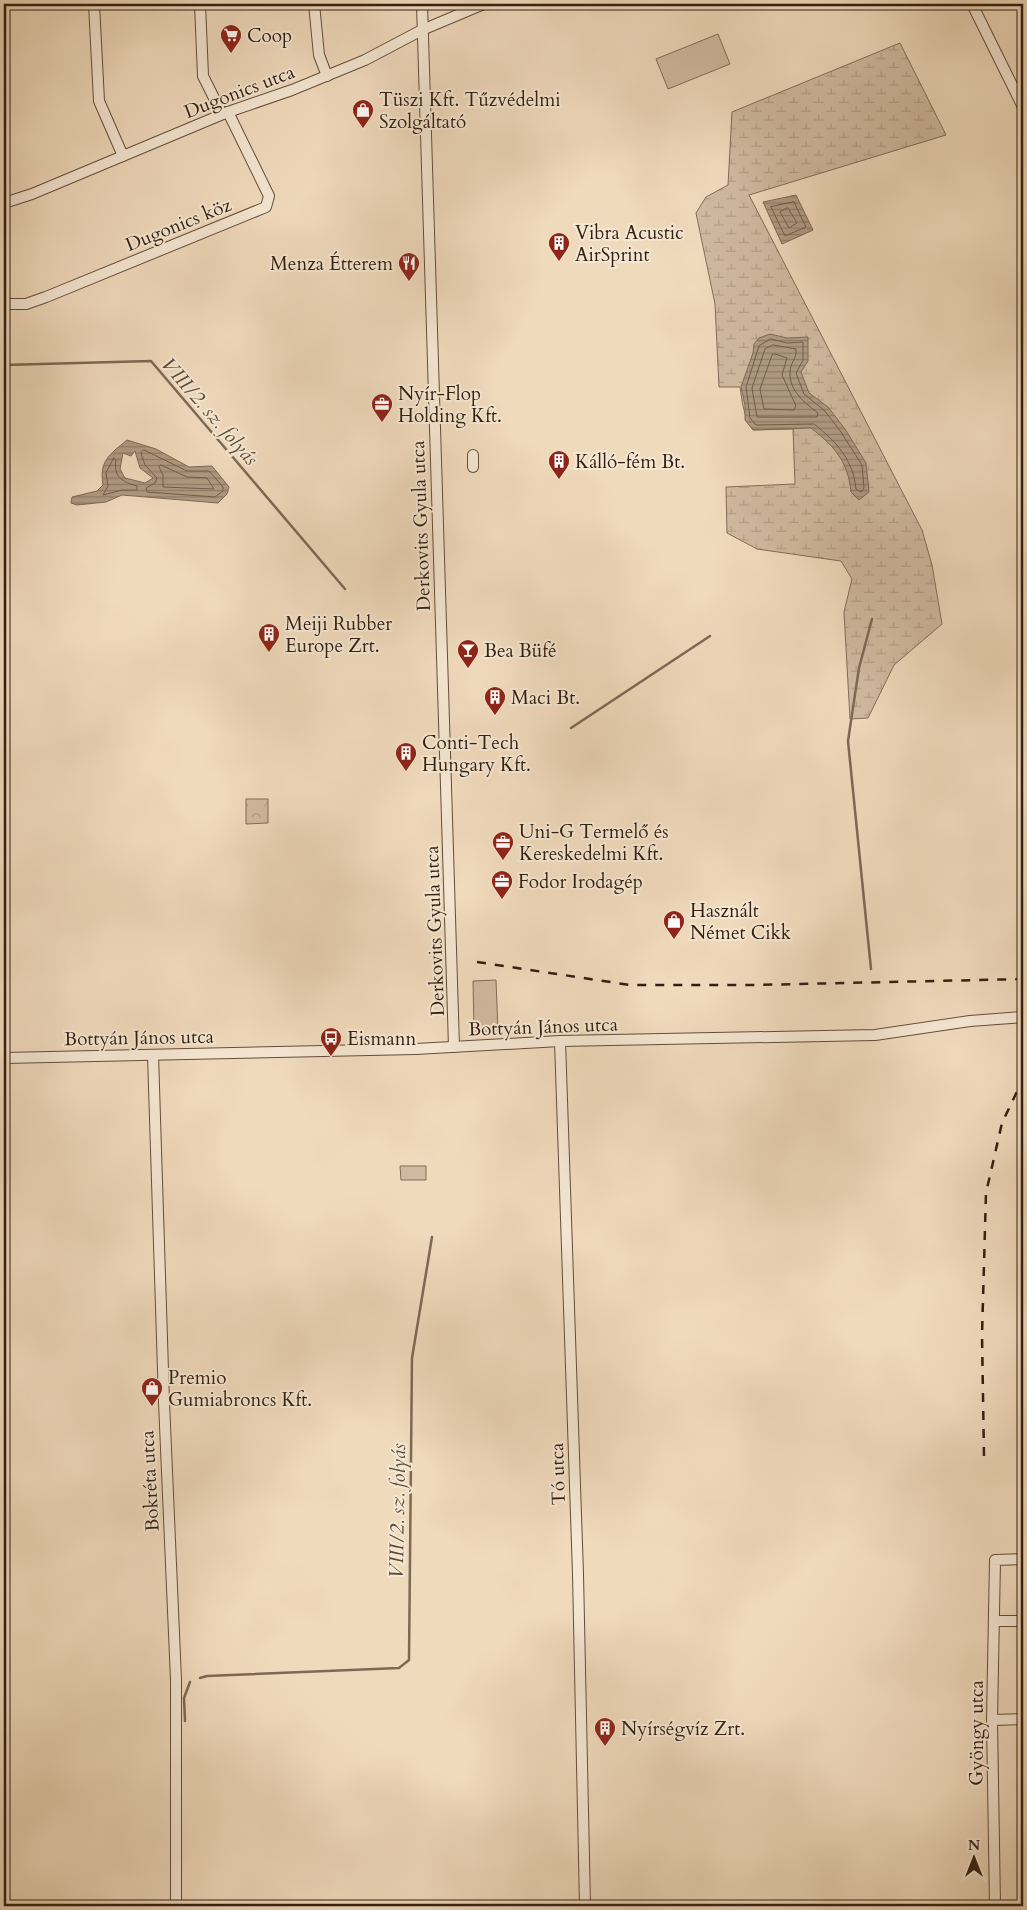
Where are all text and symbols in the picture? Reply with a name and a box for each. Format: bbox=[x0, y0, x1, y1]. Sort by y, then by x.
supermarket icon: Coop bbox=[219, 23, 243, 54]
place label: Coop bbox=[247, 23, 292, 49]
street label: Dugonics utca bbox=[180, 59, 298, 125]
place label: Tüszi Kft. Tűzvédelmi Szolgáltató bbox=[379, 87, 561, 135]
shop icon: Tüszi Kft. Tűzvédelmi Szolgáltató bbox=[351, 98, 375, 129]
street label: Dugonics köz bbox=[122, 192, 236, 258]
place label: Vibra Acustic AirSprint bbox=[575, 220, 684, 268]
building icon: Vibra Acustic AirSprint bbox=[547, 231, 571, 262]
place label: Menza Étterem bbox=[270, 251, 394, 277]
restaurant icon: Menza Étterem bbox=[397, 251, 421, 282]
water label: VIII/2. sz. folyás bbox=[155, 351, 264, 471]
place label: Nyír-Flop Holding Kft. bbox=[398, 381, 502, 429]
office icon: Nyír-Flop Holding Kft. bbox=[370, 392, 394, 423]
street label: Derkovits Gyula utca bbox=[405, 440, 437, 612]
building icon: Kálló-fém Bt. bbox=[547, 449, 571, 480]
place label: Kálló-fém Bt. bbox=[575, 449, 685, 475]
place label: Meiji Rubber Europe Zrt. bbox=[285, 611, 392, 659]
building icon: Meiji Rubber Europe Zrt. bbox=[257, 622, 281, 653]
bar icon: Bea Büfé bbox=[456, 638, 480, 669]
place label: Bea Büfé bbox=[484, 638, 557, 664]
building icon: Maci Bt. bbox=[483, 685, 507, 716]
place label: Maci Bt. bbox=[511, 685, 580, 711]
place label: Conti-Tech Hungary Kft. bbox=[422, 730, 531, 778]
building icon: Conti-Tech Hungary Kft. bbox=[394, 741, 418, 772]
place label: Uni-G Termelő és Kereskedelmi Kft. bbox=[519, 819, 669, 867]
office icon: Uni-G Termelő és Kereskedelmi Kft. bbox=[491, 830, 515, 861]
street label: Derkovits Gyula utca bbox=[419, 845, 451, 1017]
office icon: Fodor Irodagép bbox=[490, 869, 514, 900]
place label: Fodor Irodagép bbox=[518, 869, 643, 895]
place label: Használt Német Cikk bbox=[690, 898, 792, 946]
shop icon: Használt Német Cikk bbox=[662, 909, 686, 940]
street label: Bottyán János utca bbox=[468, 1011, 618, 1043]
street label: Bottyán János utca bbox=[64, 1024, 214, 1052]
bus stop icon: Eismann bbox=[319, 1026, 343, 1057]
place label: Eismann bbox=[347, 1026, 417, 1052]
place label: Premio Gumiabroncs Kft. bbox=[168, 1365, 312, 1413]
shop icon: Premio Gumiabroncs Kft. bbox=[140, 1376, 164, 1407]
street label: Bokréta utca bbox=[134, 1430, 166, 1532]
street label: Tó utca bbox=[544, 1442, 572, 1506]
water label: VIII/2. sz. folyás bbox=[383, 1443, 412, 1579]
street label: Gyöngy utca bbox=[964, 1680, 990, 1786]
building icon: Nyírségvíz Zrt. bbox=[593, 1716, 617, 1747]
place label: Nyírségvíz Zrt. bbox=[621, 1716, 745, 1742]
north arrow bbox=[950, 1832, 1000, 1882]
text: N bbox=[968, 1836, 980, 1855]

